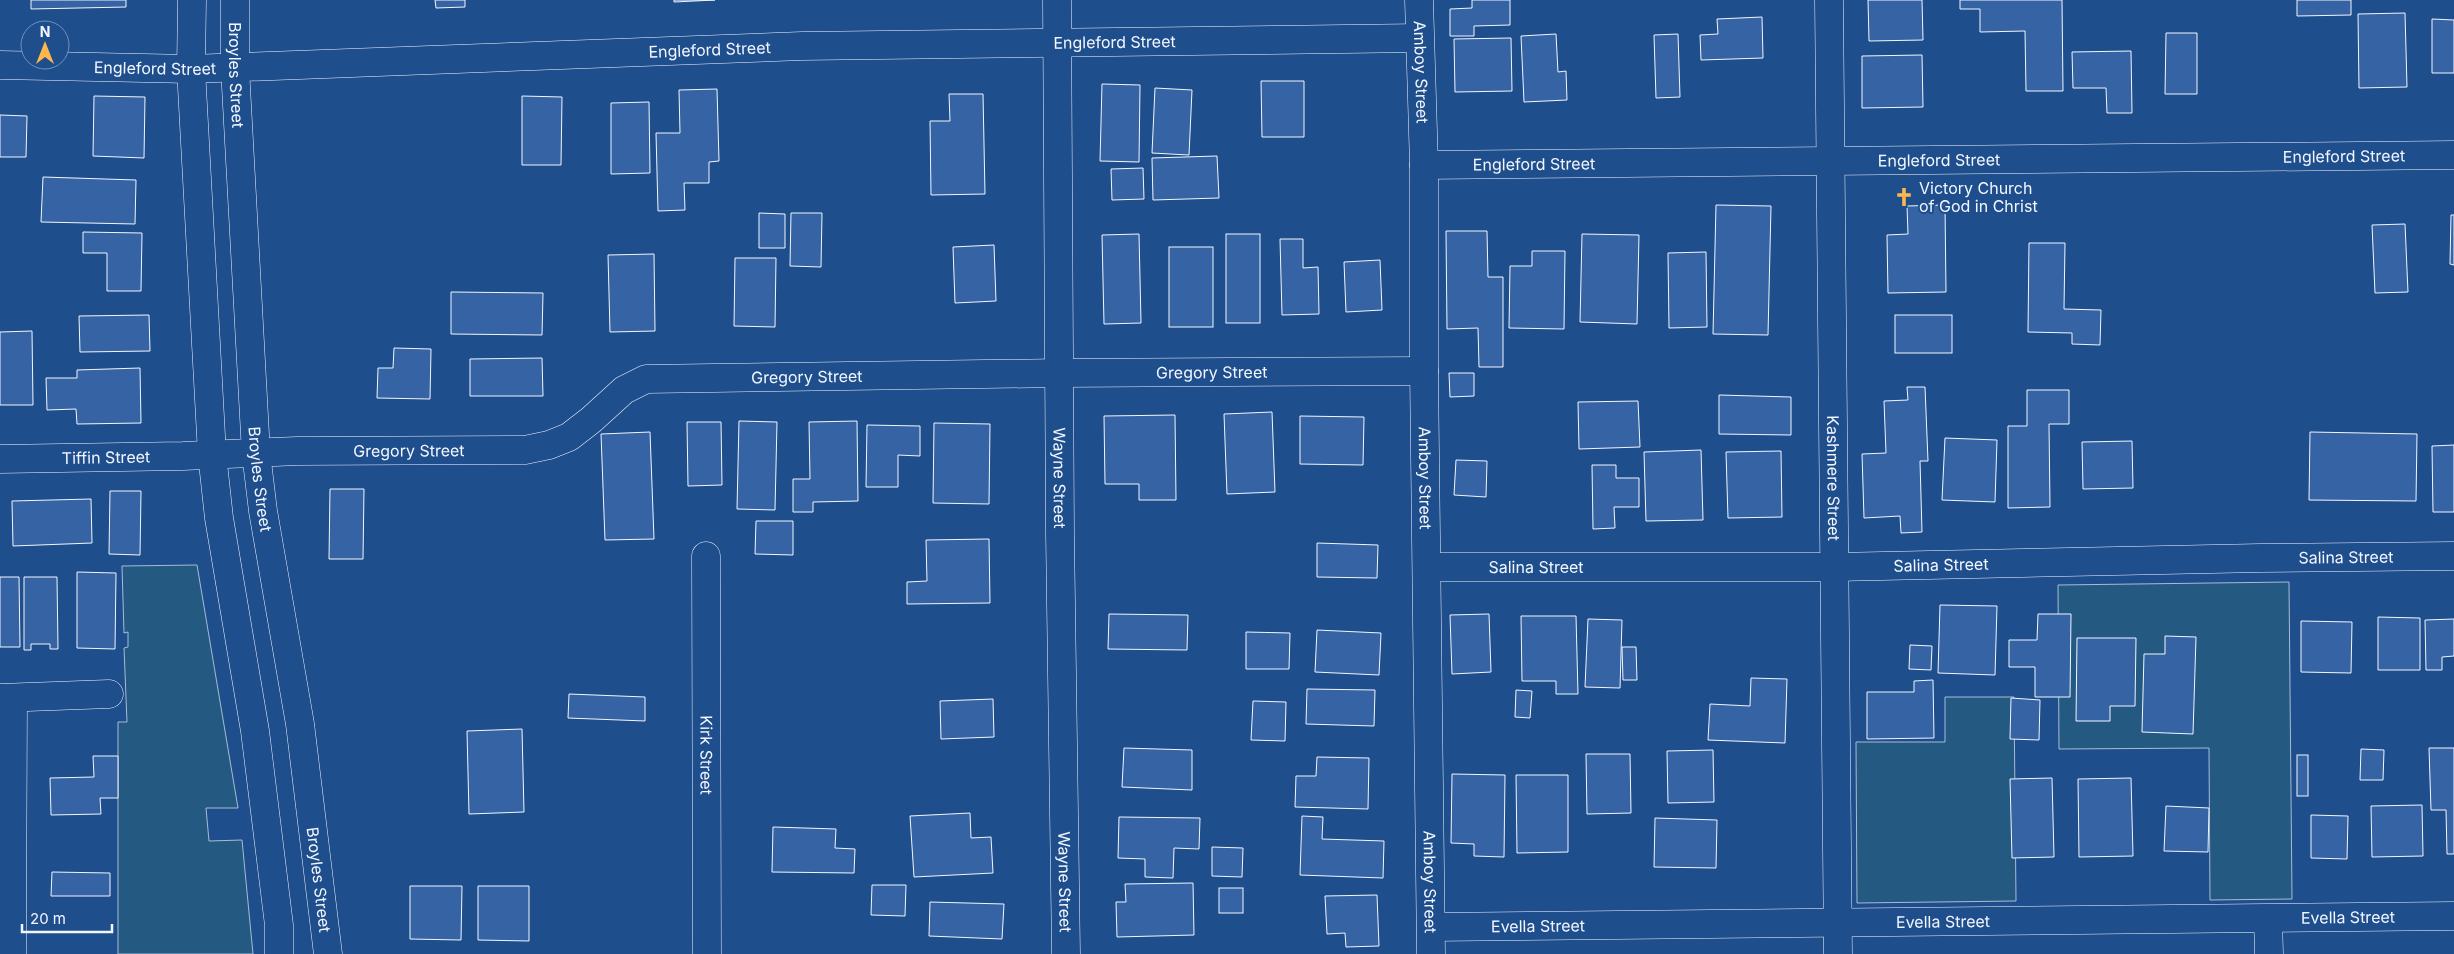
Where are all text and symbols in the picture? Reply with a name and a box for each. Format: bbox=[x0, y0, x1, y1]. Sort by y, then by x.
north arrow bbox=[20, 20, 70, 70]
street label: Amboy Street bbox=[1410, 20, 1433, 124]
street label: Broyles Street bbox=[225, 22, 248, 128]
text: N bbox=[40, 23, 50, 40]
street label: Engleford Street bbox=[1053, 31, 1176, 53]
street label: Engleford Street bbox=[648, 37, 771, 62]
street label: Engleford Street bbox=[94, 57, 216, 79]
street label: Engleford Street bbox=[2283, 145, 2405, 167]
street label: Engleford Street bbox=[1878, 149, 2000, 171]
street label: Engleford Street bbox=[1473, 153, 1595, 175]
place label: Victory Church of God in Christ bbox=[1919, 178, 2038, 216]
church icon: Victory Church of God in Christ bbox=[1893, 186, 1915, 208]
street label: Gregory Street bbox=[1156, 362, 1268, 382]
street label: Gregory Street bbox=[751, 366, 863, 387]
street label: Kashmere Street bbox=[1823, 415, 1844, 541]
street label: Broyles Street bbox=[245, 426, 276, 533]
street label: Amboy Street bbox=[1415, 426, 1436, 529]
street label: Wayne Street bbox=[1049, 427, 1070, 529]
street label: Gregory Street bbox=[353, 440, 465, 461]
street label: Tiffin Street bbox=[62, 447, 150, 468]
street label: Salina Street bbox=[2298, 547, 2394, 568]
street label: Salina Street bbox=[1893, 554, 1989, 576]
street label: Salina Street bbox=[1488, 557, 1584, 577]
street label: Kirk Street bbox=[696, 715, 717, 795]
street label: Broyles Street bbox=[303, 826, 335, 933]
street label: Amboy Street bbox=[1420, 830, 1441, 933]
street label: Wayne Street bbox=[1054, 831, 1076, 933]
scale bar bbox=[22, 902, 112, 934]
street label: Evella Street bbox=[2301, 907, 2395, 928]
text: 20 m bbox=[30, 909, 66, 928]
street label: Evella Street bbox=[1896, 911, 1990, 932]
street label: Evella Street bbox=[1491, 915, 1585, 936]

